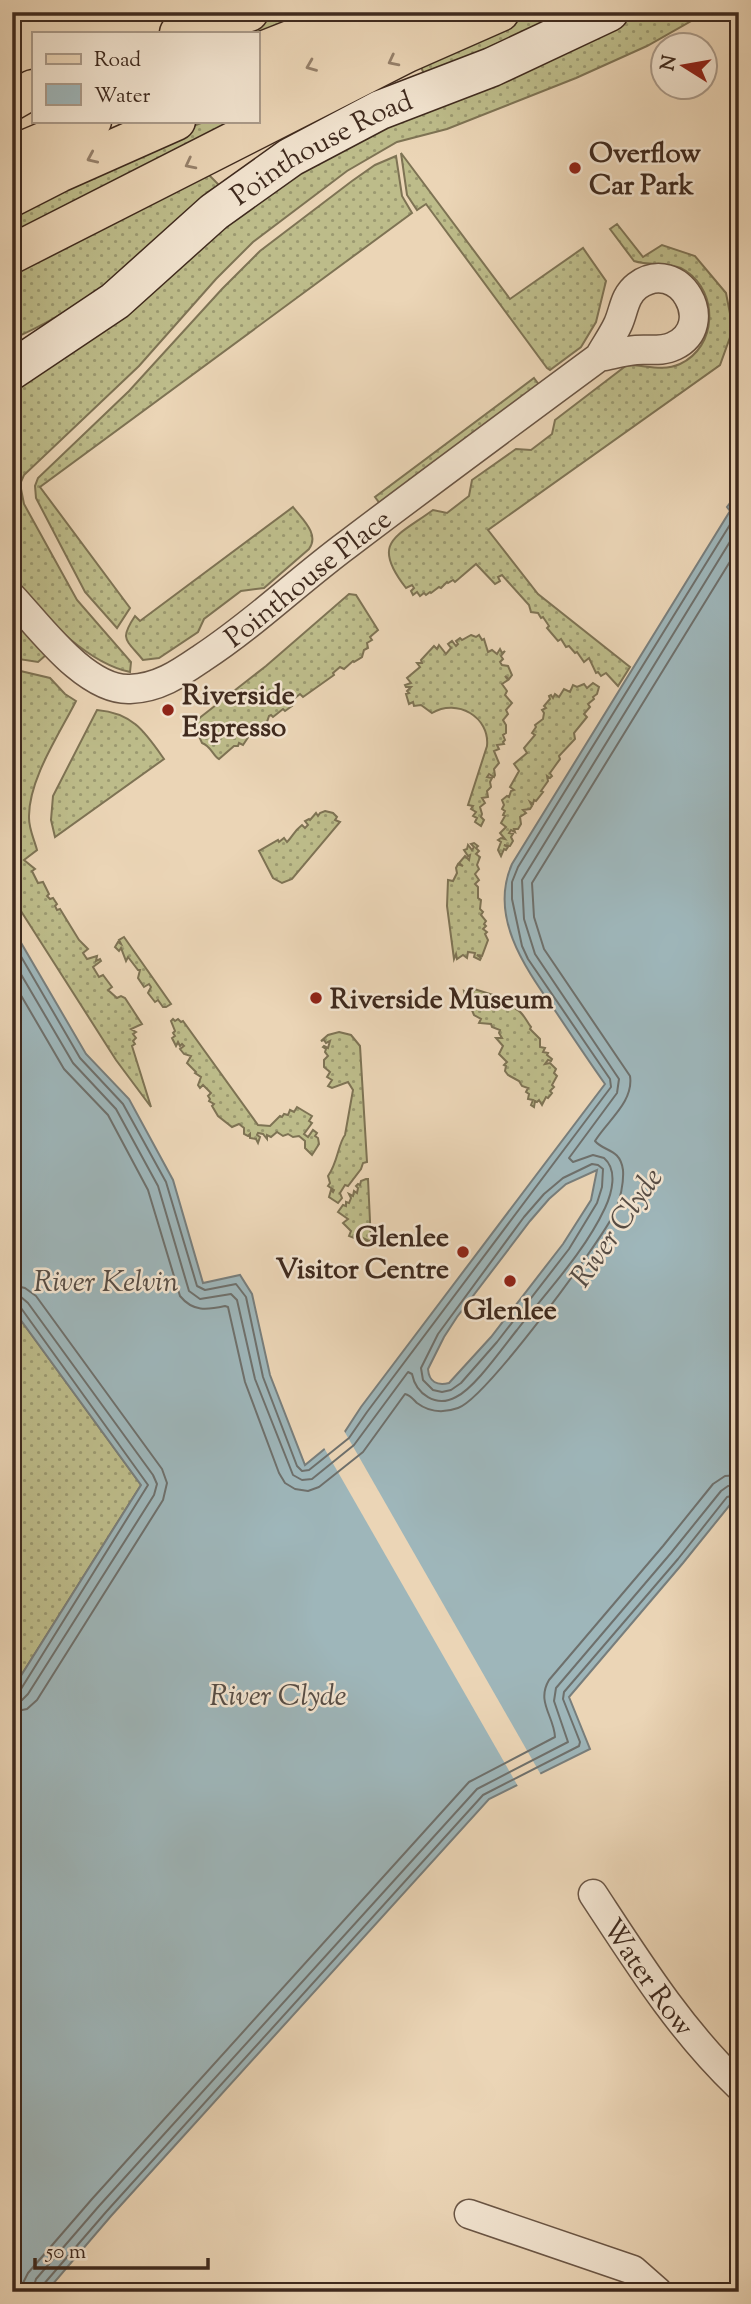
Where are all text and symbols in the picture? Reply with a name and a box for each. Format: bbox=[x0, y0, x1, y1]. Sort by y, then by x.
legend bbox=[32, 32, 259, 122]
north arrow bbox=[650, 32, 720, 102]
text: Road bbox=[94, 46, 141, 76]
one-way arrow bbox=[388, 52, 400, 66]
text: N bbox=[655, 53, 684, 73]
one-way arrow bbox=[305, 58, 317, 72]
text: Water bbox=[94, 82, 151, 112]
street label: Pointhouse Road bbox=[223, 82, 419, 217]
place label: Overflow Car Park bbox=[589, 135, 701, 207]
one-way arrow bbox=[86, 150, 99, 164]
one-way arrow bbox=[185, 155, 197, 169]
marker: Overflow Car Park bbox=[567, 160, 583, 176]
street label: Pointhouse Place bbox=[217, 501, 401, 659]
place label: Riverside Espresso bbox=[182, 677, 295, 749]
marker: Riverside Espresso bbox=[160, 702, 176, 718]
place label: Riverside Museum bbox=[330, 981, 554, 1021]
marker: Riverside Museum bbox=[308, 990, 324, 1006]
water label: River Clyde bbox=[561, 1160, 675, 1297]
place label: Glenlee Visitor Centre bbox=[276, 1219, 449, 1291]
marker: Glenlee Visitor Centre bbox=[455, 1244, 471, 1260]
water label: River Kelvin bbox=[33, 1262, 179, 1305]
marker: Glenlee bbox=[502, 1273, 518, 1289]
place label: Glenlee bbox=[463, 1292, 557, 1332]
water label: River Clyde bbox=[209, 1676, 347, 1719]
street label: Water Row bbox=[591, 1911, 702, 2046]
scale bar bbox=[35, 2227, 208, 2271]
text: 50 m bbox=[45, 2238, 86, 2268]

